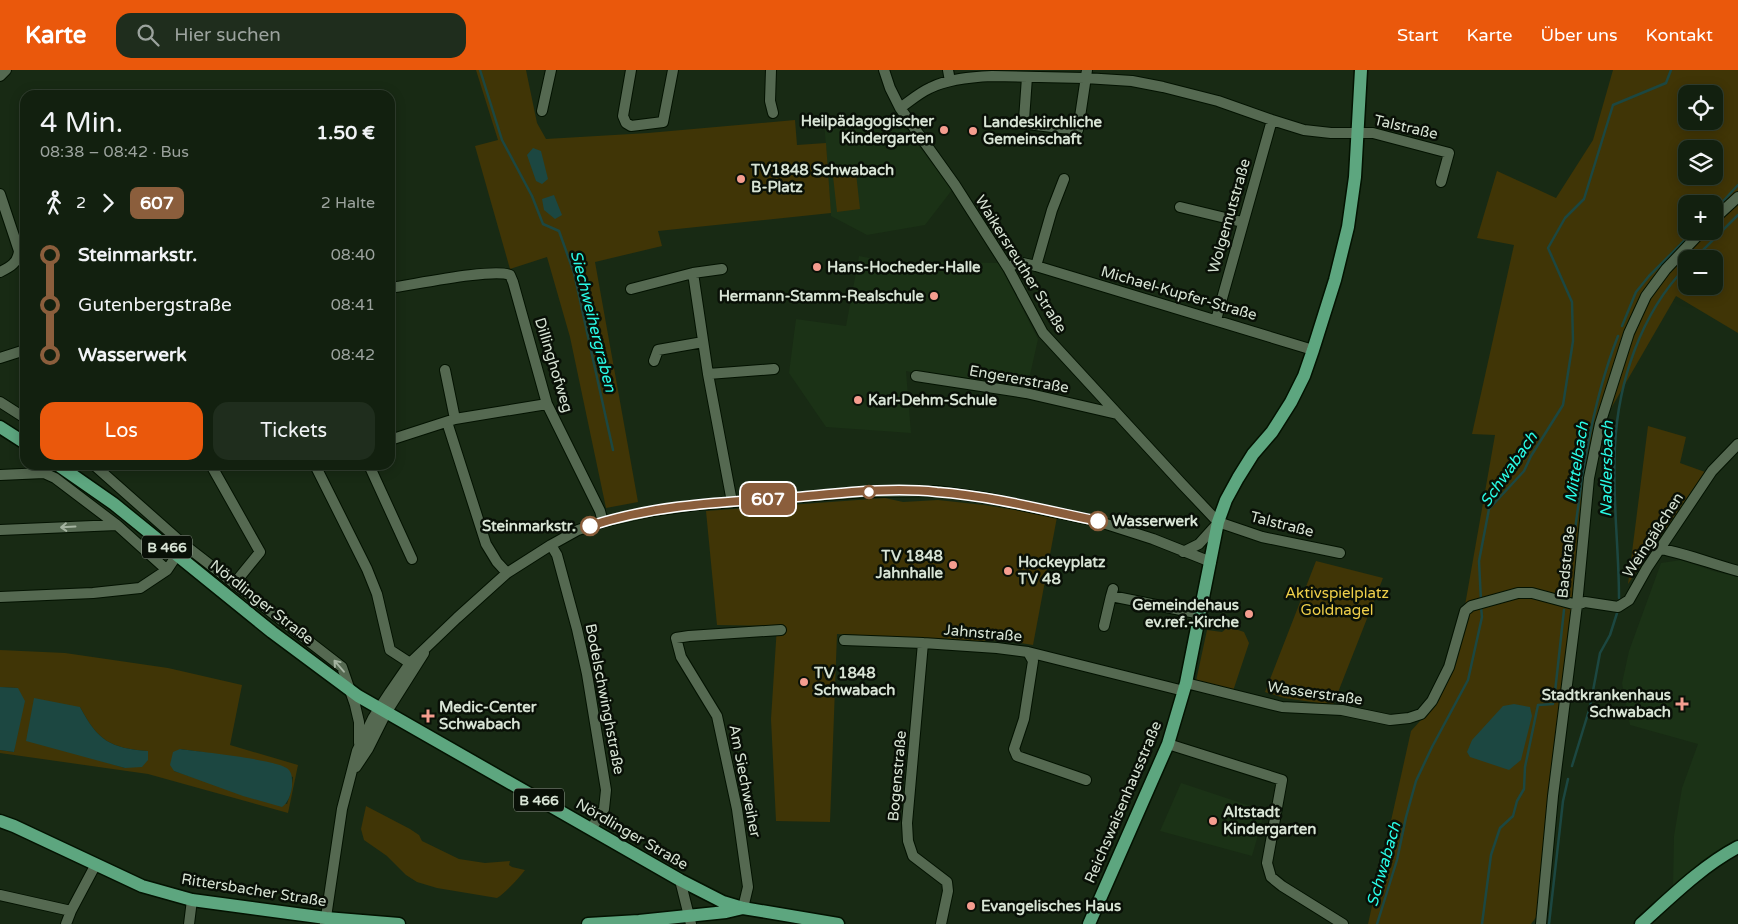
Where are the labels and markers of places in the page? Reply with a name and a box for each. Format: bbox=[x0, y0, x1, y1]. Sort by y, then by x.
place label: Heilpädagogischer Kindergarten bbox=[801, 112, 934, 148]
place label: Landeskirchliche Gemeinschaft bbox=[983, 113, 1103, 148]
marker: Heilpädagogischer Kindergarten bbox=[938, 124, 950, 136]
marker: Landeskirchliche Gemeinschaft bbox=[967, 125, 979, 137]
place label: TV1848 Schwabach B-Platz bbox=[750, 161, 894, 196]
marker: TV1848 Schwabach B-Platz bbox=[735, 173, 747, 185]
place label: Hans-Hocheder-Halle bbox=[827, 258, 981, 276]
marker: Hans-Hocheder-Halle bbox=[811, 261, 823, 273]
place label: Hermann-Stamm-Realschule bbox=[719, 287, 925, 305]
marker: Hermann-Stamm-Realschule bbox=[928, 290, 940, 302]
place label: Karl-Dehm-Schule bbox=[868, 391, 998, 409]
marker: Karl-Dehm-Schule bbox=[852, 394, 864, 406]
unlabelled marker bbox=[862, 485, 876, 499]
marker: Wasserwerk bbox=[1088, 511, 1108, 531]
place label: Wasserwerk bbox=[1112, 512, 1198, 530]
marker: Steinmarkstr. bbox=[580, 516, 600, 536]
place label: Steinmarkstr. bbox=[482, 517, 576, 535]
place label: TV 1848 Jahnhalle bbox=[875, 547, 944, 582]
place label: Hockeyplatz TV 48 bbox=[1017, 553, 1106, 588]
marker: TV 1848 Jahnhalle bbox=[947, 559, 959, 571]
marker: Hockeyplatz TV 48 bbox=[1002, 565, 1014, 577]
place label: Gemeindehaus ev.ref.-Kirche bbox=[1132, 596, 1240, 631]
marker: Gemeindehaus ev.ref.-Kirche bbox=[1243, 608, 1255, 620]
place label: TV 1848 Schwabach bbox=[813, 664, 895, 699]
marker: TV 1848 Schwabach bbox=[798, 676, 810, 688]
place label: Stadtkrankenhaus Schwabach bbox=[1542, 686, 1671, 721]
marker: Stadtkrankenhaus Schwabach bbox=[1675, 697, 1689, 711]
place label: Medic-Center Schwabach bbox=[439, 698, 537, 733]
marker: Medic-Center Schwabach bbox=[421, 709, 435, 723]
place label: Altstadt Kindergarten bbox=[1223, 803, 1316, 839]
marker: Altstadt Kindergarten bbox=[1207, 815, 1219, 827]
place label: Evangelisches Haus bbox=[981, 897, 1121, 916]
marker: Evangelisches Haus bbox=[965, 900, 977, 912]

